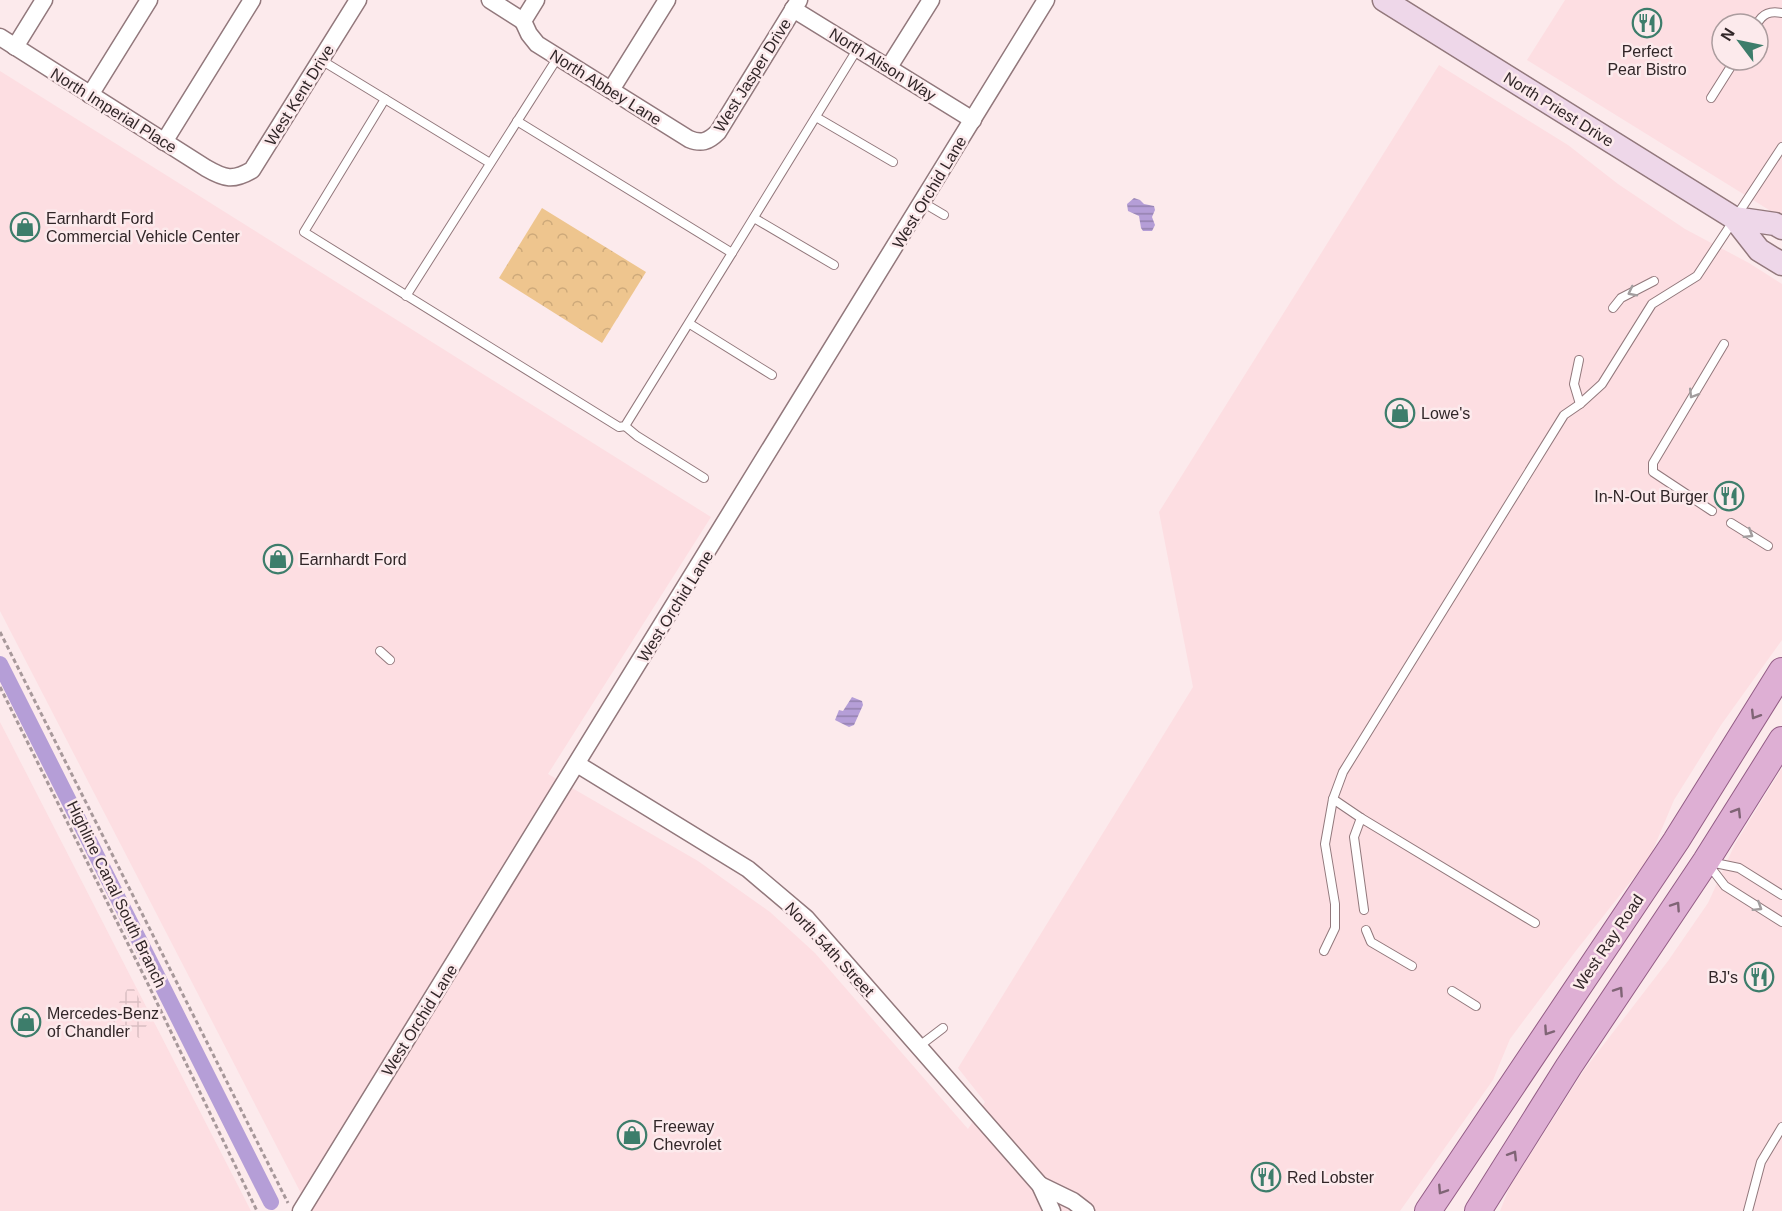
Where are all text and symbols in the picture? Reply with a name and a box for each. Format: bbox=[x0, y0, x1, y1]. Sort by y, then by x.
restaurant icon: Perfect Pear Bistro bbox=[1631, 7, 1663, 39]
north arrow bbox=[1710, 12, 1770, 72]
street label: West Jasper Drive bbox=[711, 15, 794, 135]
street label: North Alison Way bbox=[826, 25, 939, 104]
text: N bbox=[1717, 25, 1738, 44]
street label: West Kent Drive bbox=[262, 42, 337, 149]
place label: Perfect Pear Bistro bbox=[1607, 43, 1687, 78]
street label: North Abbey Lane bbox=[547, 46, 665, 129]
street label: North Imperial Place bbox=[48, 65, 180, 156]
street label: North Priest Drive bbox=[1501, 69, 1617, 150]
street label: West Orchid Lane bbox=[889, 133, 970, 251]
place label: Earnhardt Ford Commercial Vehicle Center bbox=[46, 210, 241, 245]
shop icon: Earnhardt Ford Commercial Vehicle Center bbox=[9, 211, 41, 243]
one-way arrow bbox=[1628, 285, 1638, 296]
one-way arrow bbox=[1689, 388, 1701, 398]
shop icon: Lowe's bbox=[1384, 397, 1416, 429]
place label: Lowe's bbox=[1421, 405, 1470, 422]
restaurant icon: In-N-Out Burger bbox=[1713, 480, 1745, 512]
place label: In-N-Out Burger bbox=[1594, 488, 1709, 505]
one-way arrow bbox=[1743, 527, 1754, 538]
shop icon: Earnhardt Ford bbox=[262, 543, 294, 575]
street label: West Orchid Lane bbox=[634, 547, 717, 665]
place label: Earnhardt Ford bbox=[299, 551, 407, 568]
one-way arrow bbox=[1750, 709, 1762, 719]
street label: Highline Canal South Branch bbox=[64, 798, 169, 990]
one-way arrow bbox=[1730, 808, 1742, 818]
street label: West Ray Road bbox=[1570, 891, 1647, 993]
street label: North 54th Street bbox=[782, 899, 878, 1000]
one-way arrow bbox=[1752, 899, 1762, 911]
one-way arrow bbox=[1669, 902, 1680, 913]
street label: West Orchid Lane bbox=[378, 961, 461, 1079]
restaurant icon: BJ's bbox=[1743, 961, 1775, 993]
place label: BJ's bbox=[1708, 969, 1738, 986]
one-way arrow bbox=[1612, 987, 1623, 998]
place label: Mercedes-Benz of Chandler bbox=[47, 1005, 159, 1040]
shop icon: Mercedes-Benz of Chandler bbox=[10, 1006, 42, 1038]
one-way arrow bbox=[1544, 1024, 1555, 1035]
place label: Freeway Chevrolet bbox=[653, 1118, 722, 1153]
shop icon: Freeway Chevrolet bbox=[616, 1119, 648, 1151]
one-way arrow bbox=[1506, 1151, 1517, 1162]
restaurant icon: Red Lobster bbox=[1250, 1161, 1282, 1193]
place label: Red Lobster bbox=[1287, 1169, 1375, 1186]
one-way arrow bbox=[1438, 1184, 1450, 1194]

